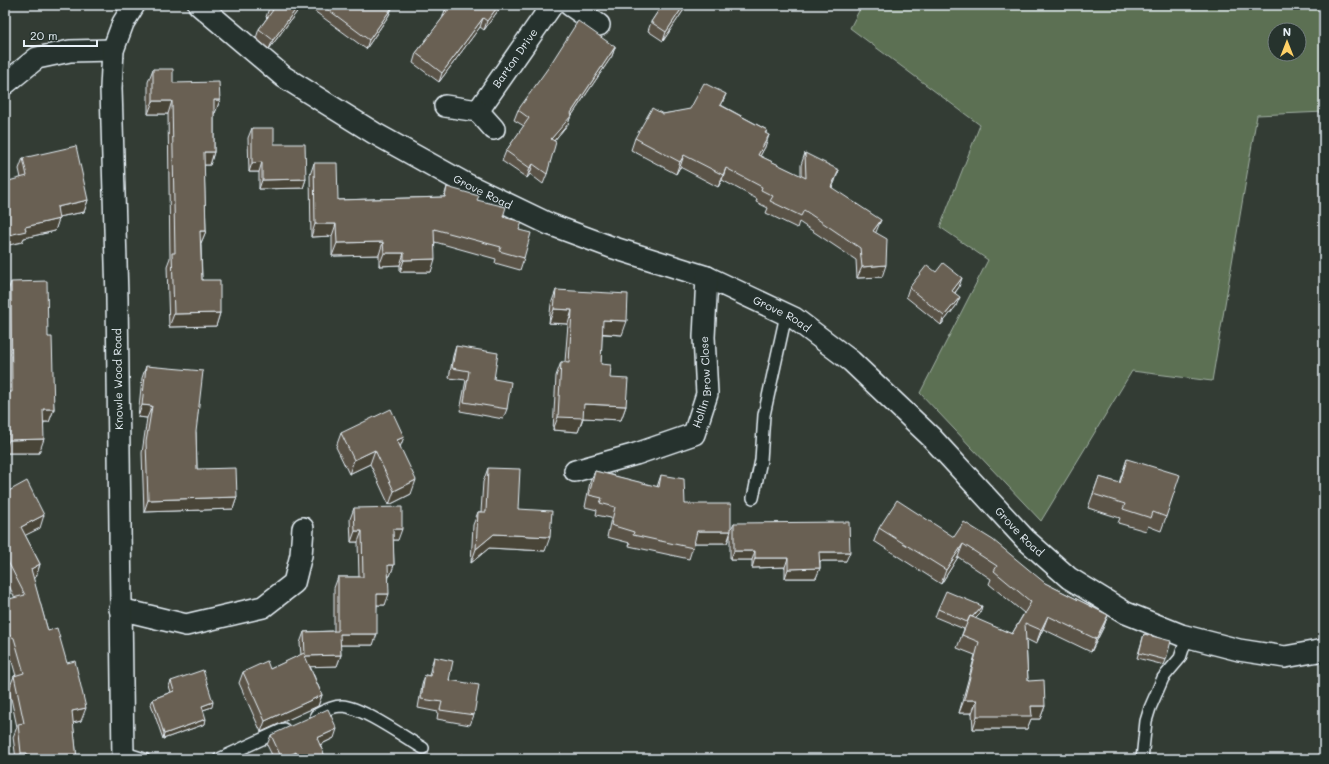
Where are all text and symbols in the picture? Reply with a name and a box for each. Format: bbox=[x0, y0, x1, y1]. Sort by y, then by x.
scale bar bbox=[24, 22, 97, 48]
north arrow bbox=[1267, 22, 1307, 62]
text: N bbox=[1283, 24, 1291, 39]
street label: Barton Drive bbox=[489, 25, 541, 90]
text: 20 m bbox=[30, 27, 58, 43]
street label: Grove Road bbox=[451, 170, 515, 212]
street label: Grove Road bbox=[751, 292, 814, 335]
street label: Knowle Wood Road bbox=[109, 328, 126, 430]
street label: Hollin Brow Close bbox=[688, 336, 714, 430]
street label: Grove Road bbox=[992, 503, 1047, 559]

